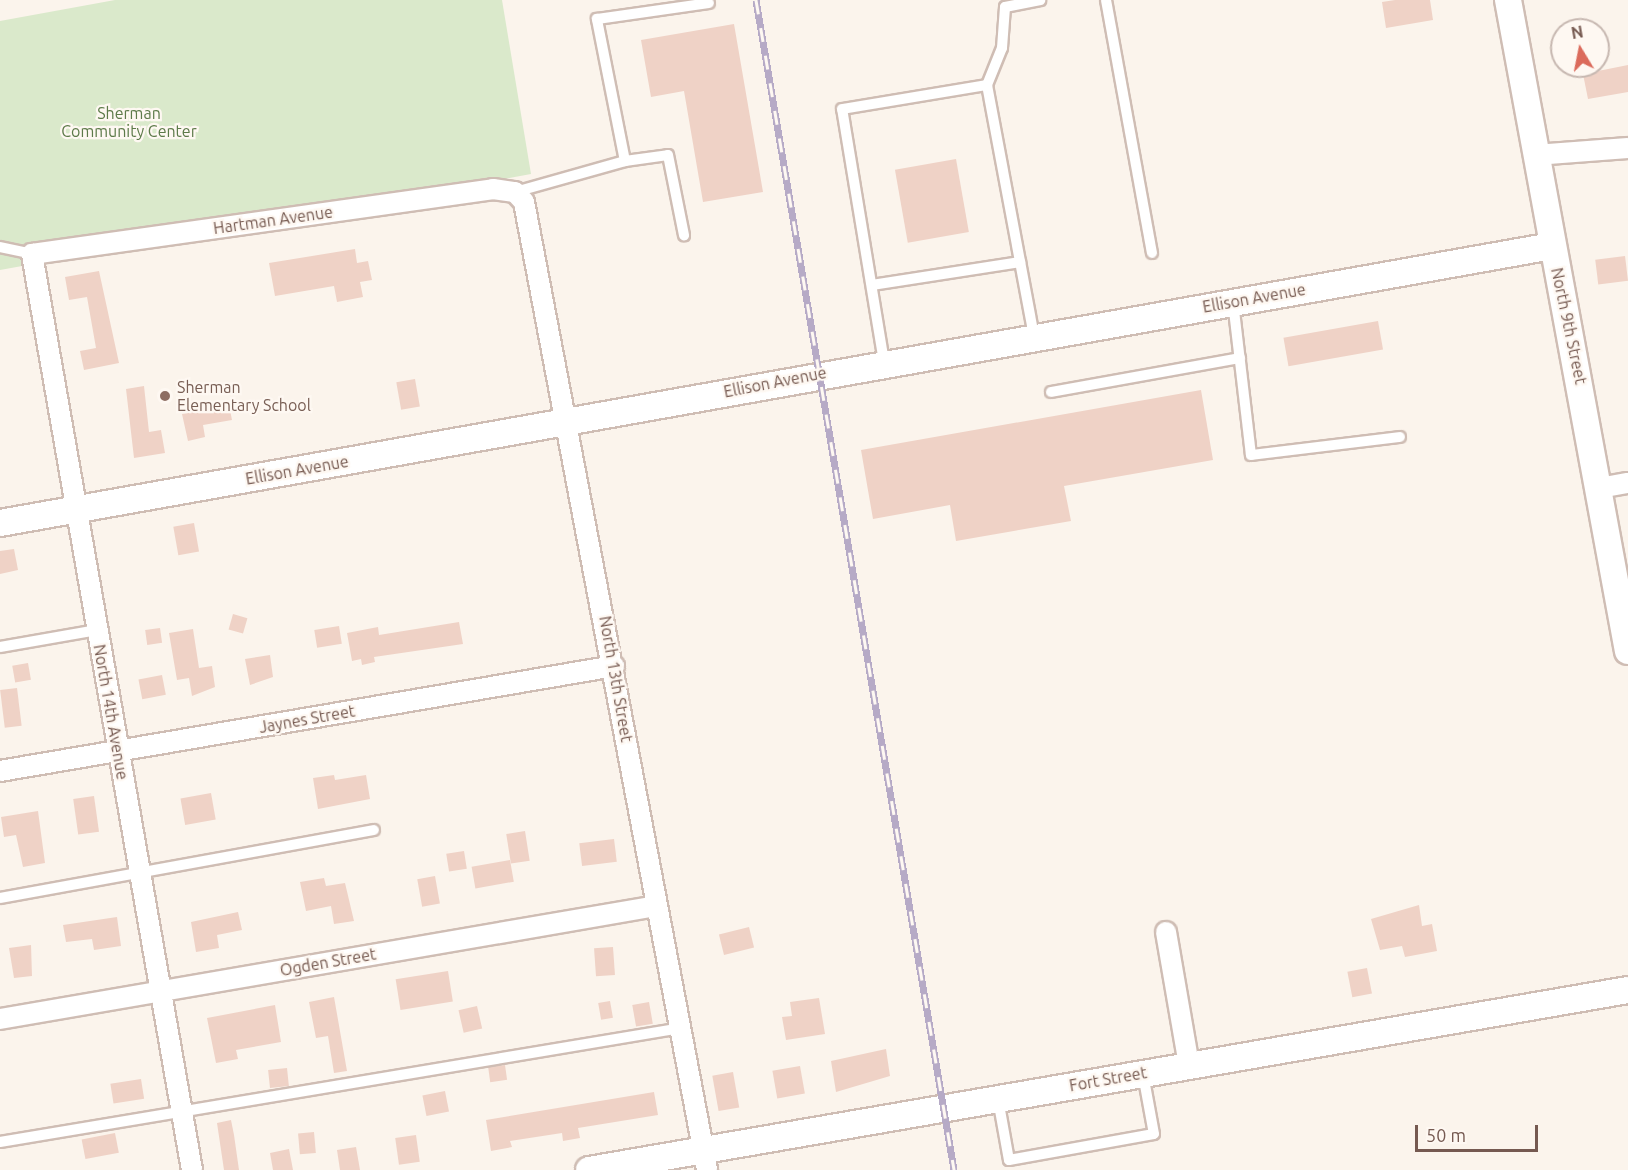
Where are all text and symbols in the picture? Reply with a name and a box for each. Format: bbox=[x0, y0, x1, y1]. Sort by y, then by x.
north arrow bbox=[1550, 18, 1610, 78]
text: N bbox=[1570, 22, 1585, 42]
park label: Sherman Community Center bbox=[61, 103, 197, 141]
street label: Hartman Avenue bbox=[212, 202, 334, 238]
street label: North 9th Street bbox=[1547, 266, 1591, 386]
street label: Ellison Avenue bbox=[1201, 279, 1307, 317]
street label: Ellison Avenue bbox=[722, 363, 828, 401]
place label: Sherman Elementary School bbox=[177, 377, 311, 415]
marker: Sherman Elementary School bbox=[158, 389, 172, 403]
street label: Ellison Avenue bbox=[244, 451, 350, 489]
street label: North 13th Street bbox=[595, 614, 637, 744]
street label: North 14th Avenue bbox=[90, 643, 132, 781]
street label: Jaynes Street bbox=[258, 701, 356, 737]
street label: Ogden Street bbox=[278, 944, 378, 980]
street label: Fort Street bbox=[1068, 1063, 1148, 1095]
scale bar bbox=[1418, 1113, 1541, 1151]
text: 50 m bbox=[1426, 1125, 1466, 1145]

